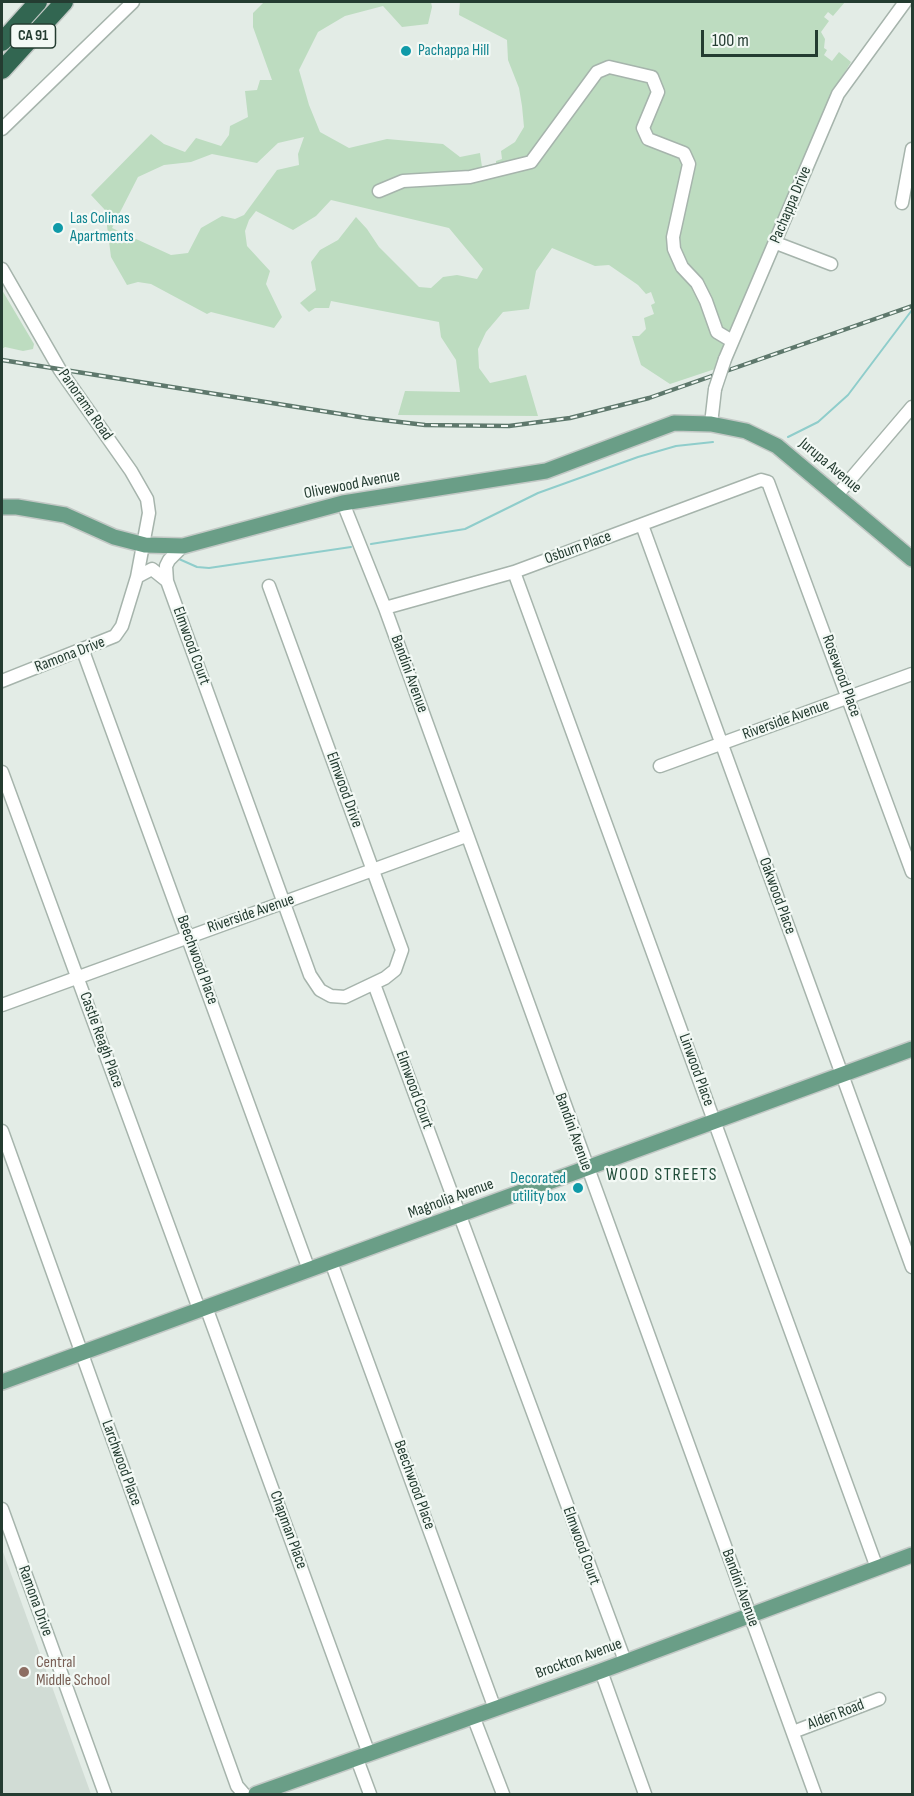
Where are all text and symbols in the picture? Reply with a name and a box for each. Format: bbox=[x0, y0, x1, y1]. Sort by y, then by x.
scale bar bbox=[704, 18, 821, 56]
road number: CA 91 bbox=[10, 24, 56, 48]
text: 100 m bbox=[712, 30, 749, 51]
place label: Pachappa Hill bbox=[418, 41, 489, 61]
marker: Pachappa Hill bbox=[399, 44, 413, 58]
street label: Pachappa Drive bbox=[766, 164, 816, 246]
place label: Las Colinas Apartments bbox=[70, 209, 134, 247]
marker: Las Colinas Apartments bbox=[51, 221, 65, 235]
street label: Panorama Road bbox=[54, 366, 116, 444]
street label: Jurupa Avenue bbox=[795, 434, 865, 498]
street label: Olivewood Avenue bbox=[302, 466, 402, 504]
street label: Osburn Place bbox=[542, 527, 614, 569]
street label: Elmwood Court bbox=[168, 604, 214, 688]
street label: Rosewood Place bbox=[817, 632, 865, 720]
street label: Ramona Drive bbox=[32, 633, 108, 677]
street label: Bandini Avenue bbox=[386, 633, 432, 715]
street label: Riverside Avenue bbox=[740, 695, 832, 745]
street label: Elmwood Drive bbox=[321, 750, 367, 830]
street label: Oakwood Place bbox=[754, 855, 800, 937]
street label: Riverside Avenue bbox=[205, 890, 297, 938]
street label: Beechwood Place bbox=[172, 913, 222, 1007]
street label: Castle Reagh Place bbox=[75, 990, 127, 1090]
street label: Linwood Place bbox=[674, 1031, 718, 1109]
street label: Elmwood Court bbox=[391, 1048, 437, 1132]
street label: Bandini Avenue bbox=[550, 1091, 596, 1173]
district label: WOOD STREETS bbox=[606, 1164, 718, 1186]
place label: Decorated utility box bbox=[510, 1169, 566, 1207]
street label: Magnolia Avenue bbox=[406, 1175, 496, 1223]
marker: Decorated utility box bbox=[571, 1181, 585, 1195]
street label: Larchwood Place bbox=[97, 1418, 145, 1508]
street label: Beechwood Place bbox=[389, 1438, 439, 1532]
street label: Chapman Place bbox=[265, 1488, 311, 1572]
street label: Elmwood Court bbox=[558, 1504, 604, 1588]
street label: Bandini Avenue bbox=[717, 1547, 763, 1629]
street label: Ramona Drive bbox=[13, 1563, 57, 1639]
street label: Brockton Avenue bbox=[533, 1634, 625, 1684]
place label: Central Middle School bbox=[36, 1653, 110, 1691]
marker: Central Middle School bbox=[17, 1665, 31, 1679]
street label: Alden Road bbox=[805, 1695, 867, 1735]

